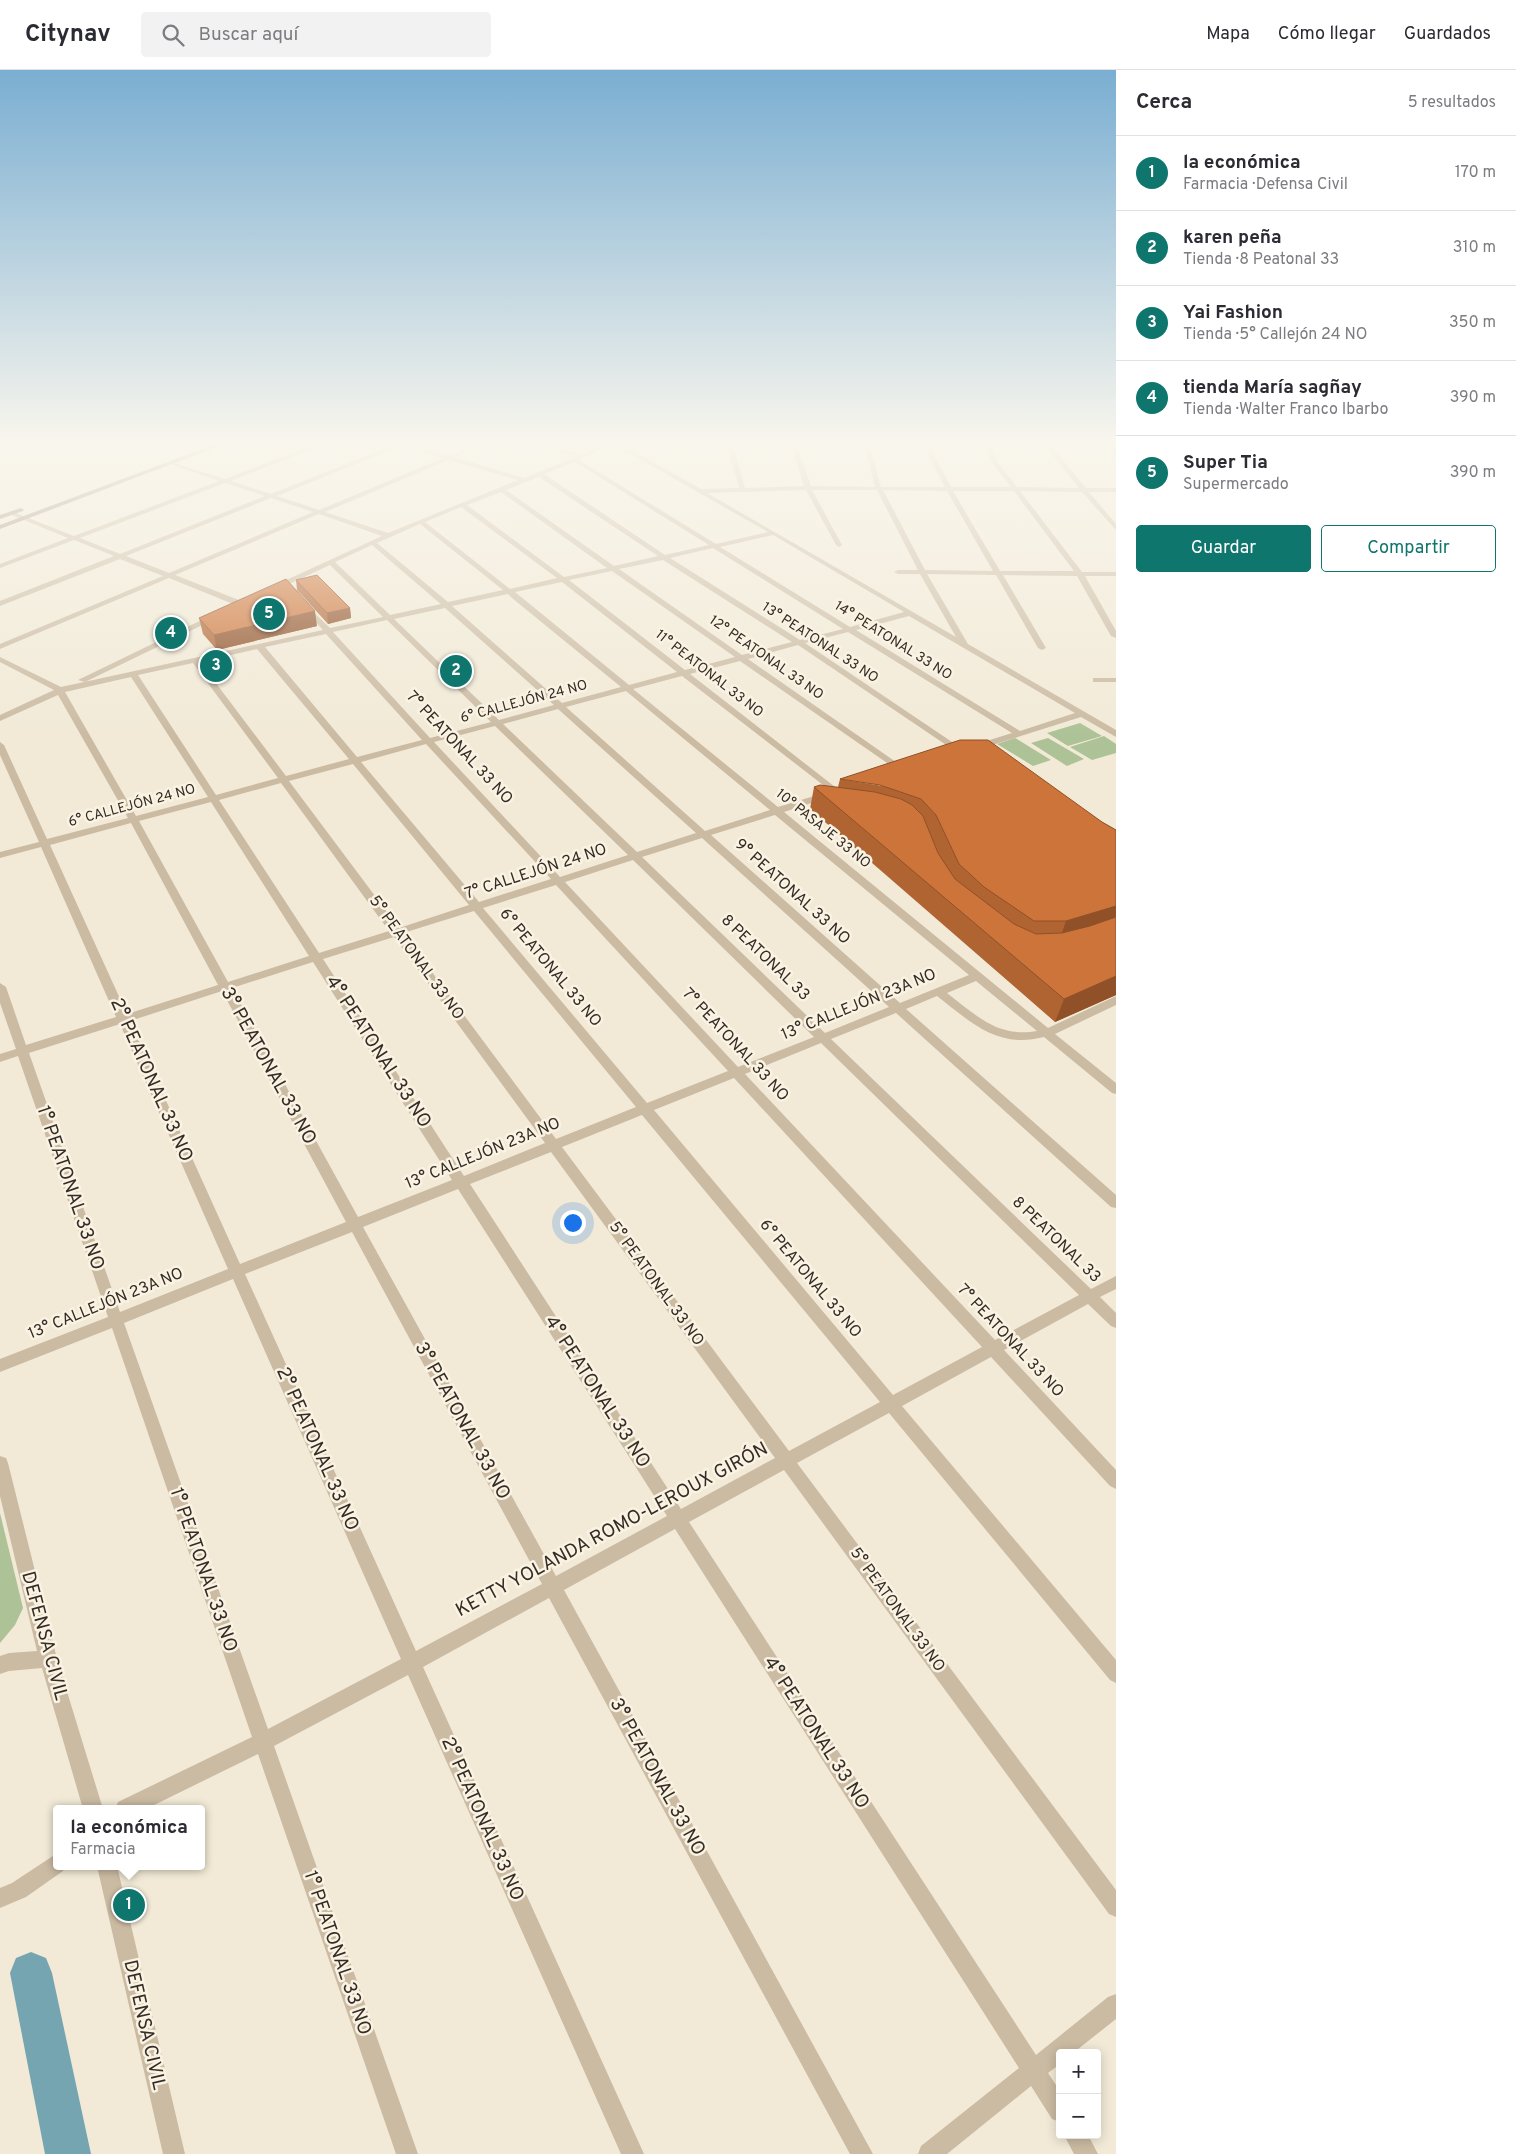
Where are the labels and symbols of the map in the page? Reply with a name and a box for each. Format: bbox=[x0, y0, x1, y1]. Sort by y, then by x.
pin: 5 bbox=[253, 595, 285, 633]
street label: 14° PEATONAL 33 NO bbox=[831, 598, 955, 684]
street label: 13° PEATONAL 33 NO bbox=[759, 599, 881, 687]
street label: 12° PEATONAL 33 NO bbox=[706, 612, 826, 704]
pin: 4 bbox=[155, 614, 187, 652]
street label: 11° PEATONAL 33 NO bbox=[652, 627, 766, 721]
pin: 3 bbox=[200, 647, 232, 685]
pin: 2 bbox=[440, 652, 472, 690]
street label: 6° CALLEJÓN 24 NO bbox=[458, 676, 589, 727]
street label: 7° PEATONAL 33 NO bbox=[401, 687, 517, 809]
street label: 6° CALLEJÓN 24 NO bbox=[66, 780, 197, 831]
street label: 10° PASAJE 33 NO bbox=[772, 786, 874, 872]
street label: 9° PEATONAL 33 NO bbox=[730, 835, 854, 949]
street label: 7° CALLEJÓN 24 NO bbox=[462, 838, 610, 904]
street label: 5° PEATONAL 33 NO bbox=[364, 892, 468, 1024]
street label: 6° PEATONAL 33 NO bbox=[495, 905, 605, 1031]
street label: 8 PEATONAL 33 bbox=[716, 911, 814, 1005]
street label: 13° CALLEJÓN 23A NO bbox=[778, 963, 939, 1045]
street label: 4° PEATONAL 33 NO bbox=[320, 971, 436, 1133]
street label: 3° PEATONAL 33 NO bbox=[215, 983, 321, 1149]
street label: 7° PEATONAL 33 NO bbox=[677, 984, 793, 1106]
street label: 2° PEATONAL 33 NO bbox=[104, 994, 198, 1166]
street label: 1° PEATONAL 33 NO bbox=[31, 1103, 109, 1273]
street label: 13° CALLEJÓN 23A NO bbox=[402, 1112, 563, 1194]
street label: 8 PEATONAL 33 bbox=[1007, 1193, 1105, 1287]
your location bbox=[560, 1210, 586, 1236]
street label: 6° PEATONAL 33 NO bbox=[755, 1216, 865, 1342]
street label: 5° PEATONAL 33 NO bbox=[604, 1218, 708, 1350]
street label: 13° CALLEJÓN 23A NO bbox=[25, 1262, 186, 1344]
street label: 7° PEATONAL 33 NO bbox=[952, 1280, 1068, 1402]
street label: 4° PEATONAL 33 NO bbox=[539, 1311, 655, 1473]
street label: 3° PEATONAL 33 NO bbox=[409, 1338, 515, 1504]
street label: 2° PEATONAL 33 NO bbox=[270, 1363, 364, 1535]
street label: KETTY YOLANDA ROMO-LEROUX GIRÓN bbox=[451, 1436, 772, 1623]
street label: 1° PEATONAL 33 NO bbox=[164, 1485, 242, 1655]
street label: 5° PEATONAL 33 NO bbox=[845, 1544, 949, 1676]
street label: DEFENSA CIVIL bbox=[15, 1569, 73, 1704]
street label: 4° PEATONAL 33 NO bbox=[758, 1652, 874, 1814]
street label: 3° PEATONAL 33 NO bbox=[604, 1694, 710, 1860]
street label: 2° PEATONAL 33 NO bbox=[435, 1733, 529, 1905]
street label: 1° PEATONAL 33 NO bbox=[298, 1868, 376, 2038]
pin: 1 bbox=[113, 1886, 145, 1924]
street label: DEFENSA CIVIL bbox=[117, 1958, 171, 2093]

